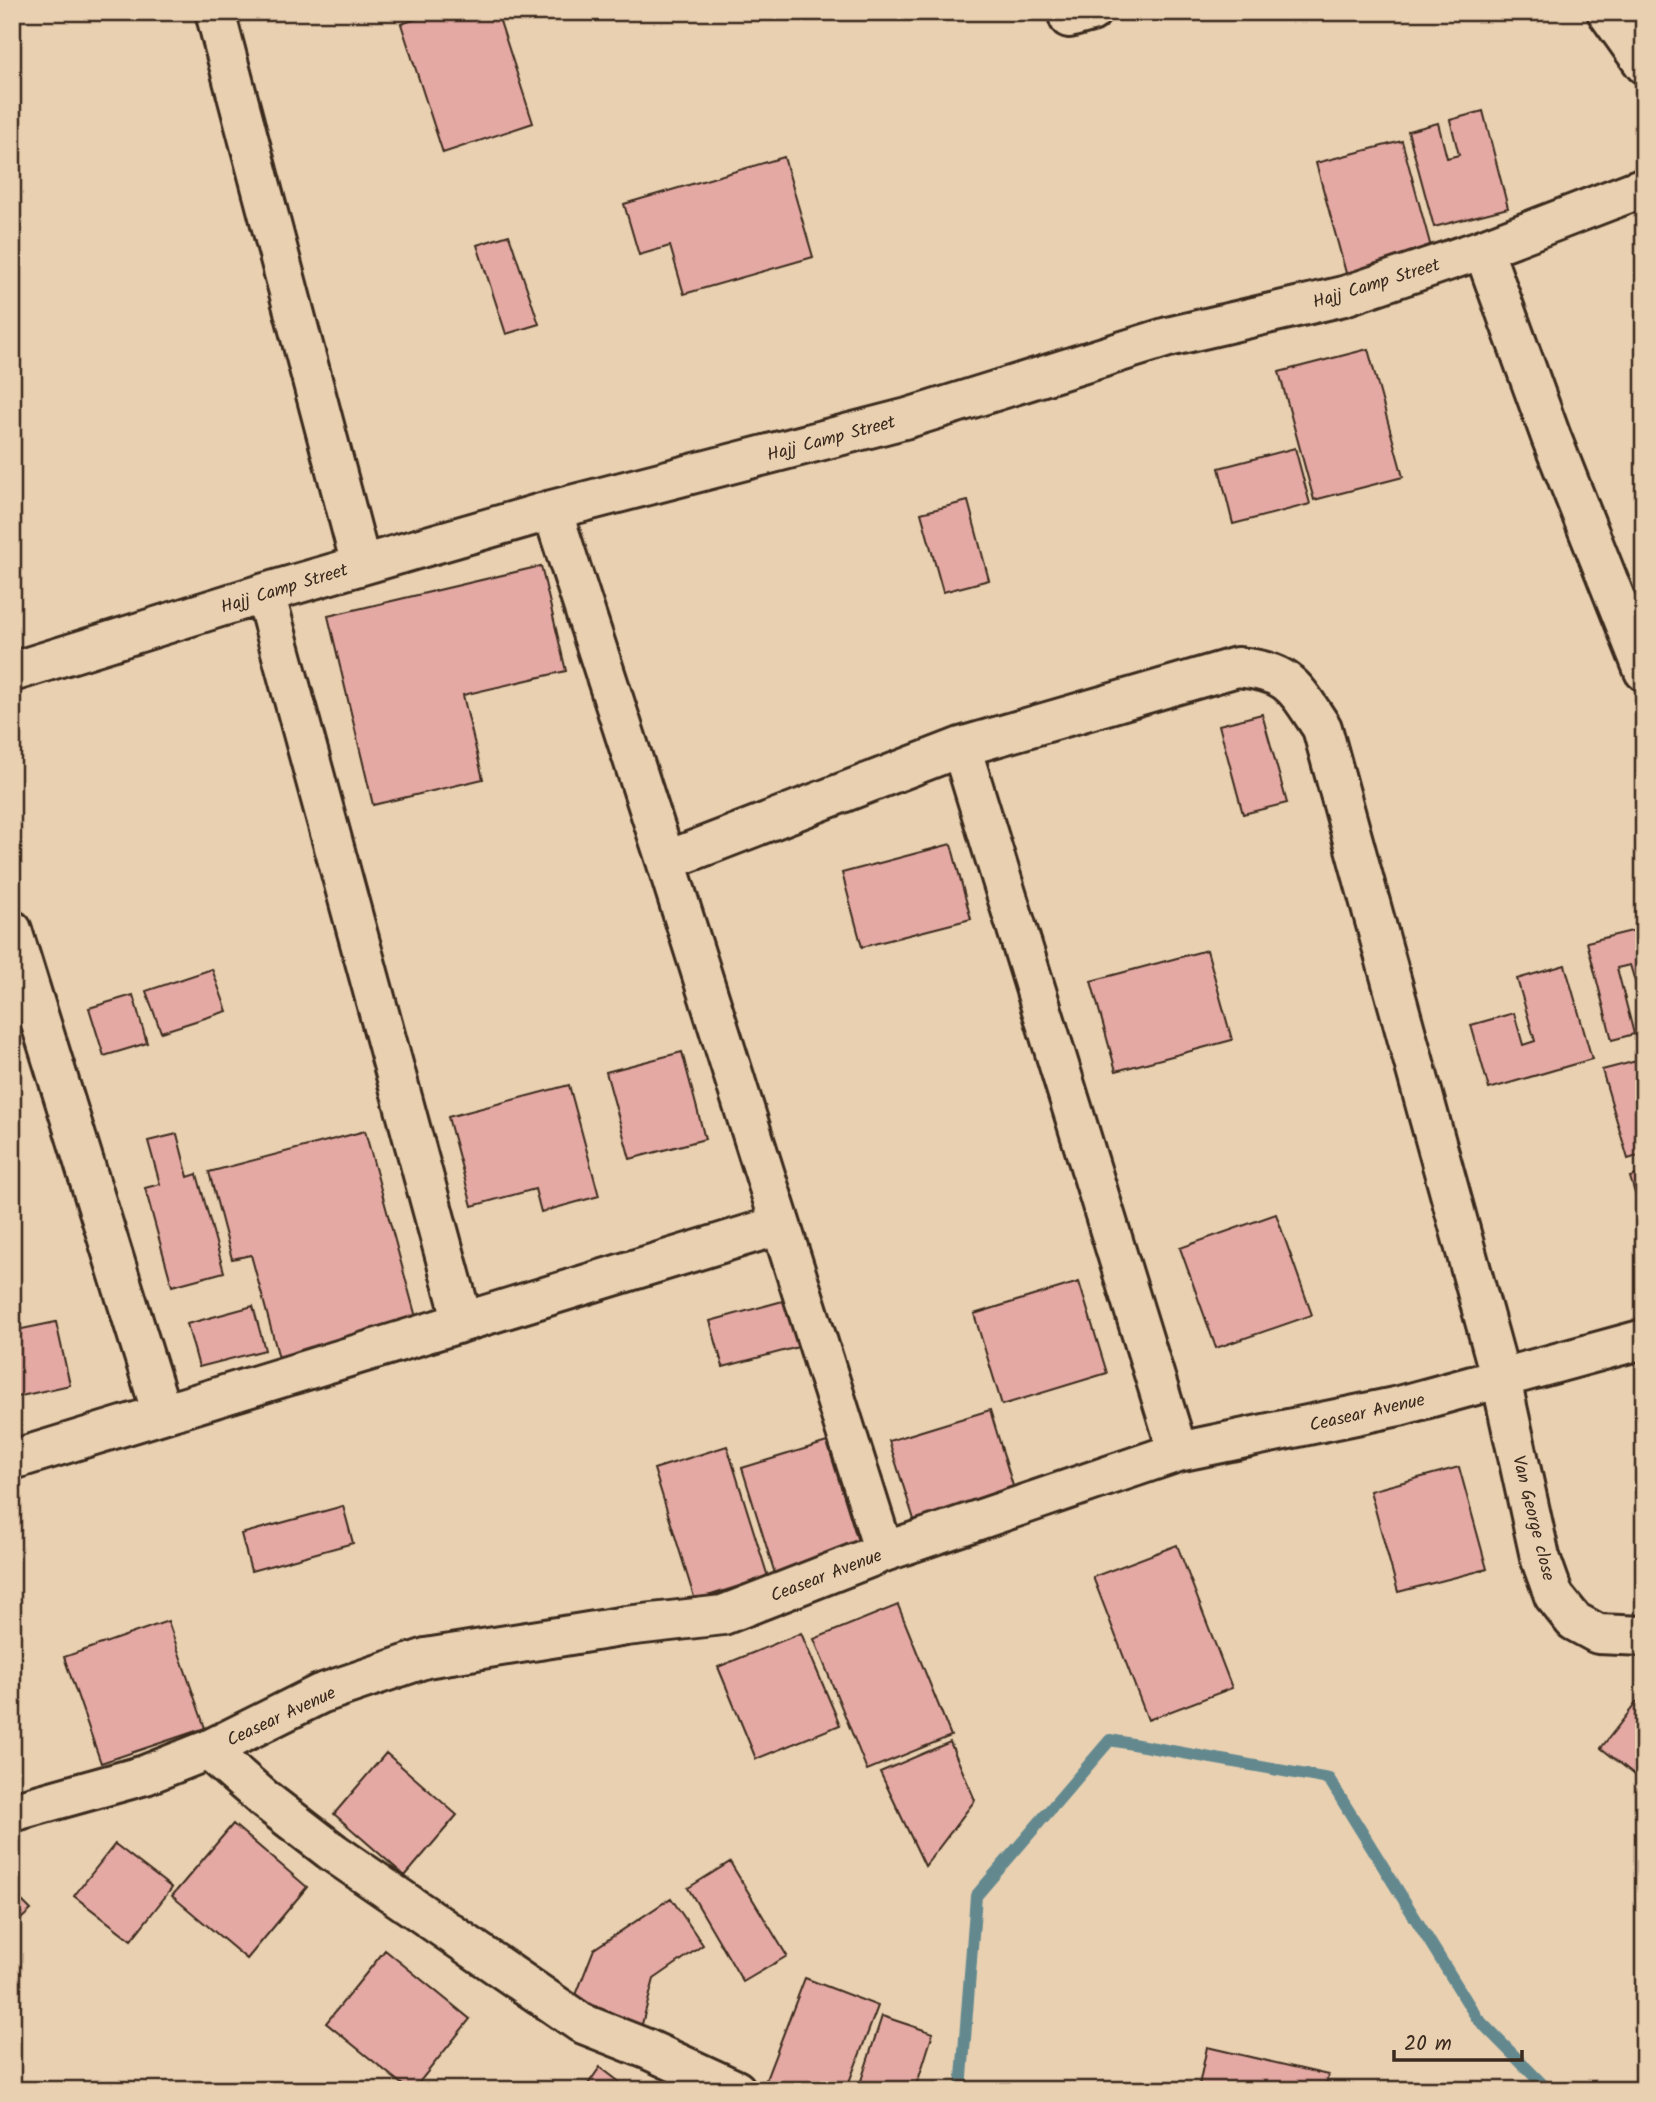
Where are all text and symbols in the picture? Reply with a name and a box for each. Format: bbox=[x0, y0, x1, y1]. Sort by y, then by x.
street label: Hajj Camp Street bbox=[1309, 251, 1445, 318]
street label: Hajj Camp Street bbox=[764, 408, 900, 471]
street label: Hajj Camp Street bbox=[217, 556, 353, 623]
street label: Ceasear Avenue bbox=[1307, 1386, 1428, 1441]
street label: Van George close bbox=[1503, 1453, 1562, 1584]
street label: Ceasear Avenue bbox=[766, 1542, 887, 1611]
street label: Ceasear Avenue bbox=[222, 1679, 341, 1755]
scale bar bbox=[1394, 2018, 1521, 2062]
text: 20 m bbox=[1404, 2028, 1452, 2061]

